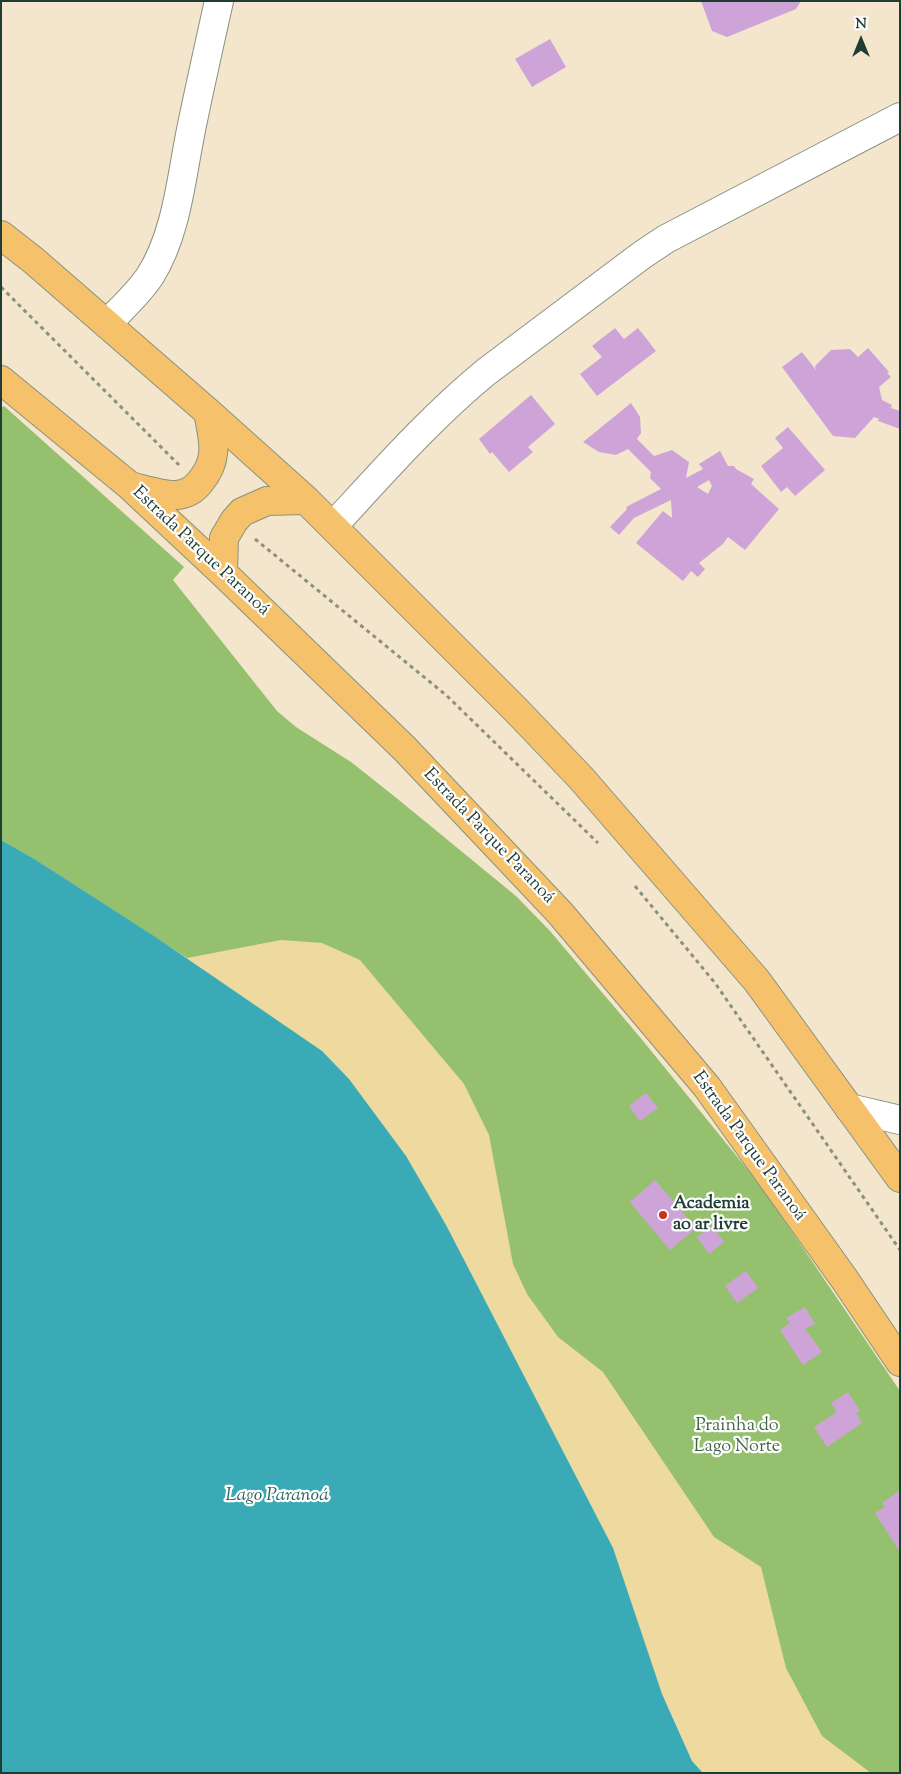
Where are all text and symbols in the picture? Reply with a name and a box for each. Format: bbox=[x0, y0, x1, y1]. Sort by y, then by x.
north arrow bbox=[836, 15, 886, 65]
text: N bbox=[855, 15, 867, 35]
street label: Estrada Parque Paranoá bbox=[127, 483, 273, 621]
street label: Estrada Parque Paranoá bbox=[418, 765, 558, 909]
street label: Estrada Parque Paranoá bbox=[686, 1068, 810, 1226]
place label: Academia ao ar livre bbox=[673, 1194, 750, 1236]
marker: Academia ao ar livre bbox=[657, 1209, 669, 1221]
park label: Prainha do Lago Norte bbox=[694, 1416, 780, 1458]
water label: Lago Paranoá bbox=[225, 1486, 329, 1508]

